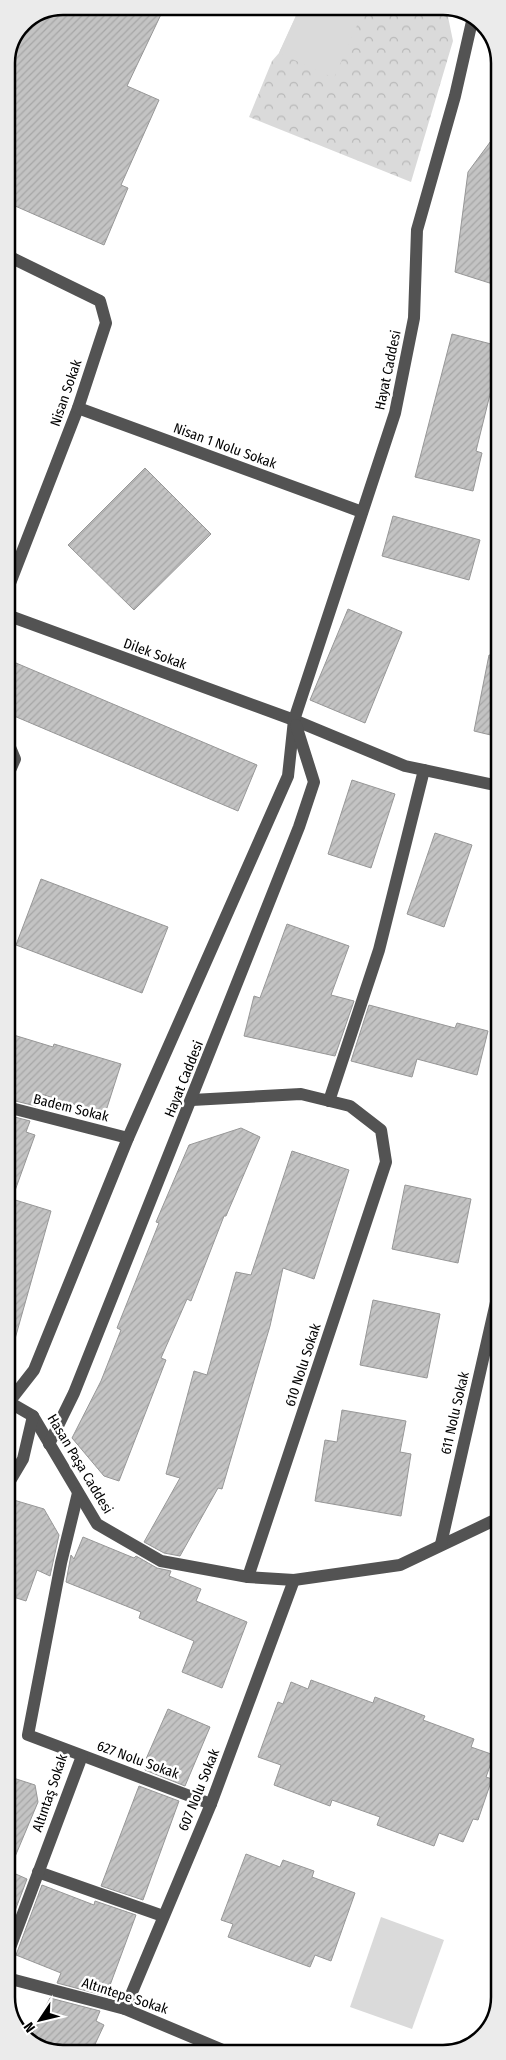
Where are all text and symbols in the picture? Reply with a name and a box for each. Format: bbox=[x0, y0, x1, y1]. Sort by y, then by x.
street label: Hayat Caddesi bbox=[371, 329, 405, 411]
street label: Nisan Sokak bbox=[47, 357, 85, 429]
street label: Nisan 1 Nolu Sokak bbox=[171, 419, 279, 473]
street label: Dilek Sokak bbox=[121, 635, 189, 673]
street label: Hayat Caddesi bbox=[161, 1038, 207, 1120]
street label: Badem Sokak bbox=[32, 1090, 111, 1126]
street label: 610 Nolu Sokak bbox=[282, 1321, 325, 1409]
street label: 611 Nolu Sokak bbox=[437, 1369, 473, 1456]
street label: Hasan Paşa Caddesi bbox=[44, 1411, 116, 1517]
street label: 627 Nolu Sokak bbox=[95, 1737, 182, 1783]
street label: 607 Nolu Sokak bbox=[175, 1746, 223, 1834]
street label: Altıntaş Sokak bbox=[29, 1751, 71, 1834]
street label: Altıntepe Sokak bbox=[80, 1974, 171, 2018]
north arrow bbox=[15, 1995, 65, 2045]
text: N bbox=[20, 2019, 39, 2035]

